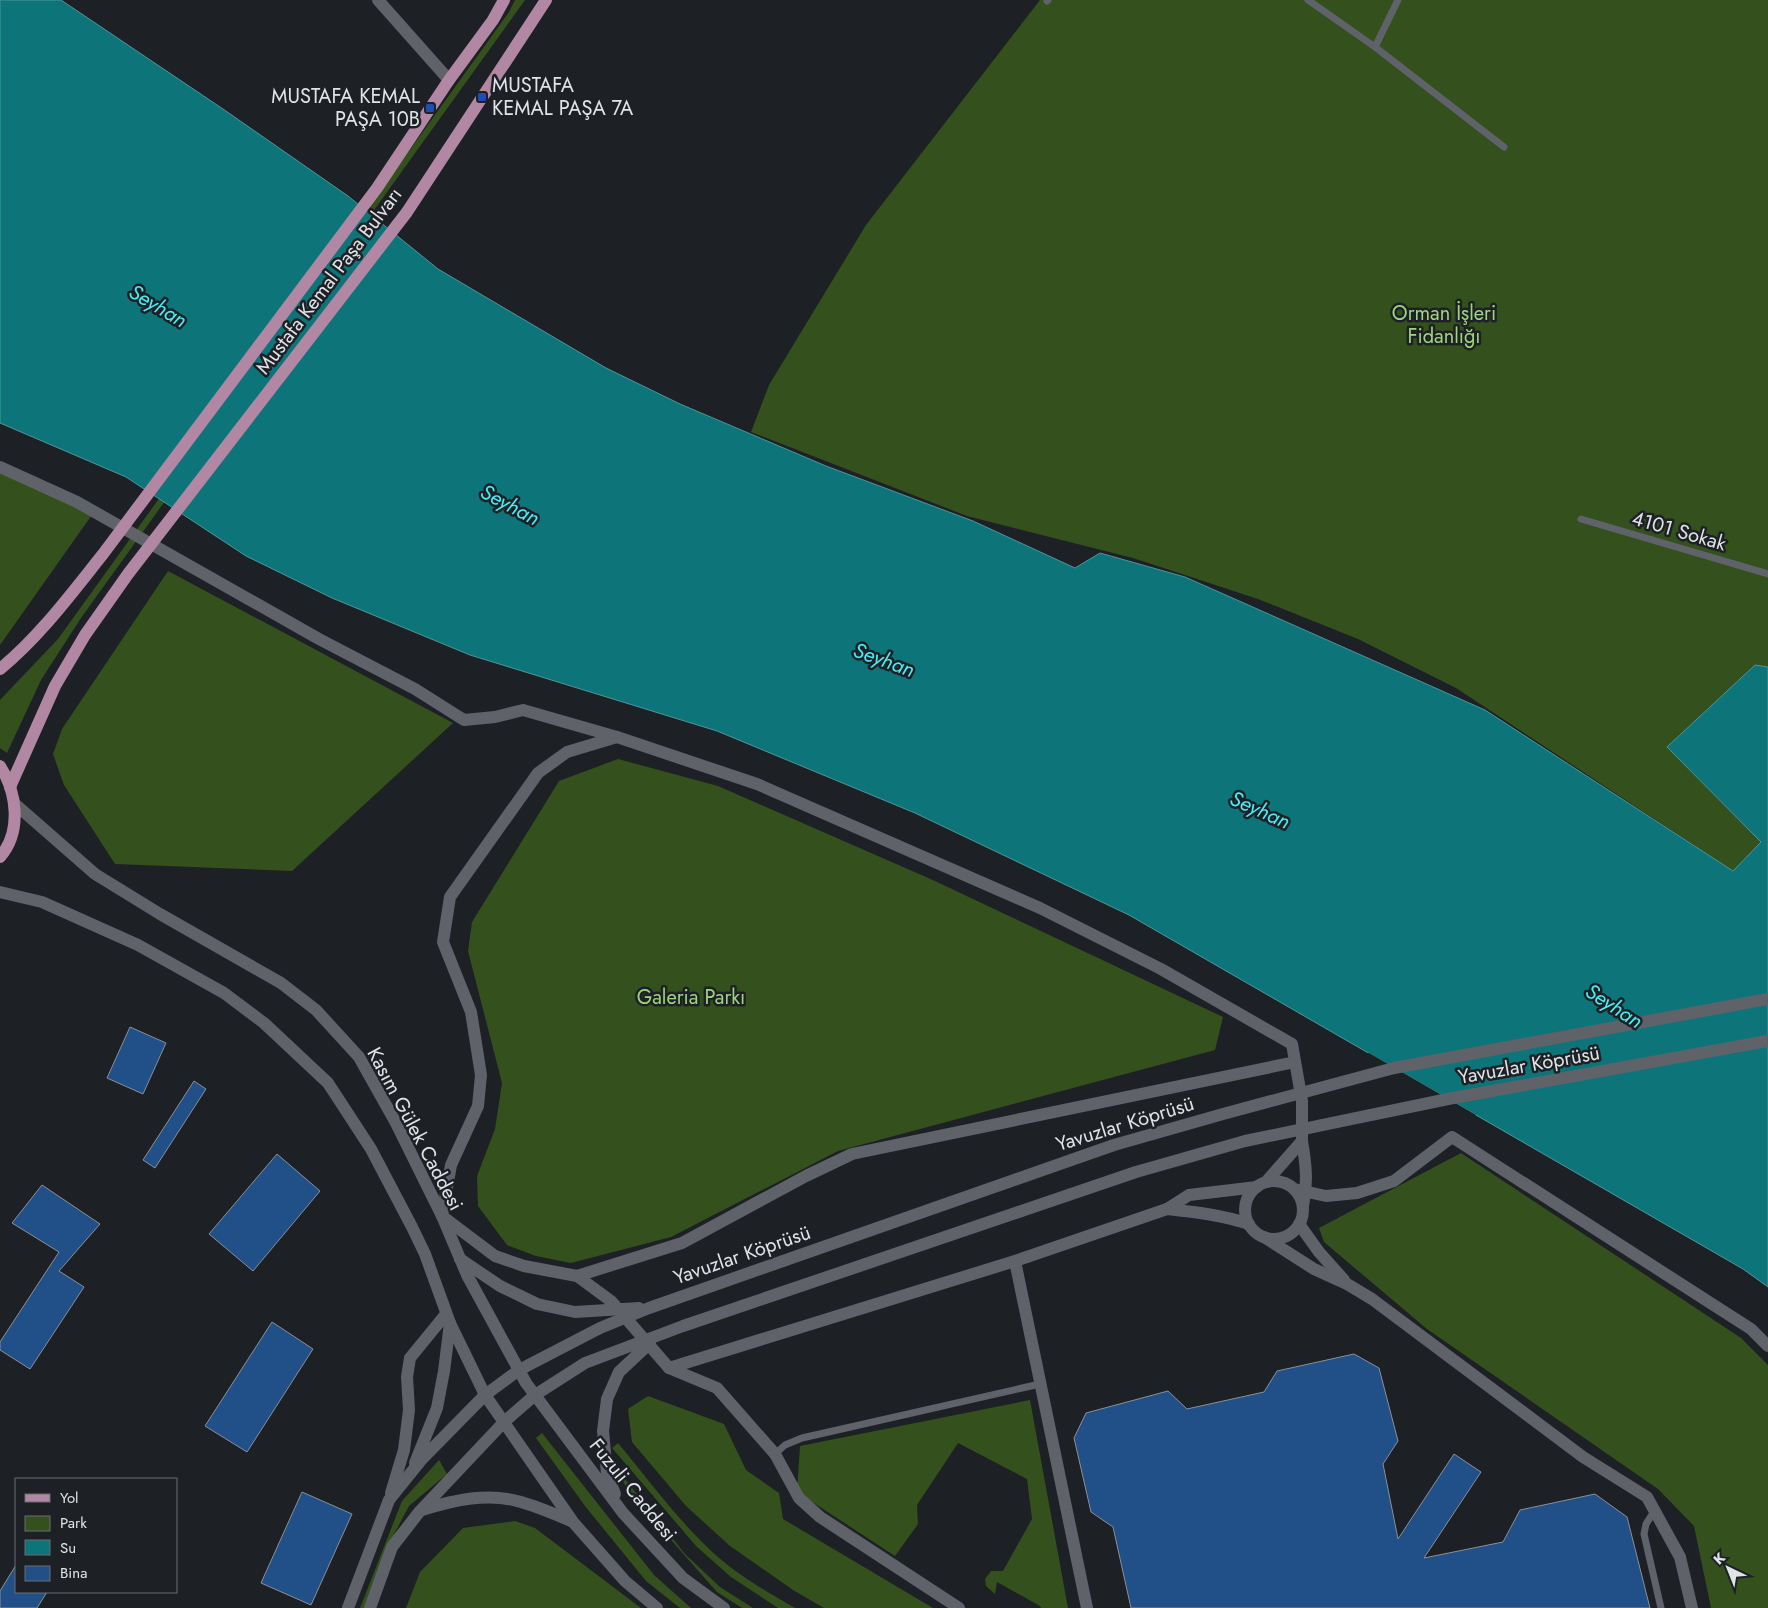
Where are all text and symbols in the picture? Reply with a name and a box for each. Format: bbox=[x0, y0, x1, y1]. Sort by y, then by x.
place label: MUSTAFA KEMAL PAŞA 7A bbox=[492, 71, 634, 123]
place label: MUSTAFA KEMAL PAŞA 10B bbox=[271, 82, 420, 134]
marker: MUSTAFA KEMAL PAŞA 7A bbox=[476, 91, 488, 103]
marker: MUSTAFA KEMAL PAŞA 10B bbox=[424, 102, 436, 114]
street label: Mustafa Kemal Paşa Bulvarı bbox=[249, 181, 409, 381]
water label: Seyhan bbox=[123, 277, 193, 335]
park label: Orman İşleri Fidanlığı bbox=[1392, 299, 1496, 351]
water label: Seyhan bbox=[475, 477, 545, 533]
street label: 4101 Sokak bbox=[1628, 504, 1730, 558]
water label: Seyhan bbox=[849, 635, 919, 685]
water label: Seyhan bbox=[1225, 783, 1295, 837]
water label: Seyhan bbox=[1579, 976, 1649, 1036]
park label: Galeria Parkı bbox=[637, 983, 745, 1012]
street label: Yavuzlar Köprüsü bbox=[1456, 1038, 1602, 1092]
street label: Kasım Gülek Caddesi bbox=[360, 1042, 470, 1216]
street label: Yavuzlar Köprüsü bbox=[1052, 1089, 1198, 1159]
street label: Yavuzlar Köprüsü bbox=[670, 1218, 814, 1292]
street label: Fuzuli Caddesi bbox=[582, 1432, 684, 1548]
legend bbox=[15, 1478, 178, 1593]
text: Yol bbox=[60, 1487, 79, 1509]
text: Park bbox=[60, 1512, 87, 1534]
text: Su bbox=[60, 1537, 76, 1559]
north arrow bbox=[1703, 1543, 1753, 1593]
text: K bbox=[1709, 1548, 1730, 1569]
text: Bina bbox=[60, 1562, 87, 1584]

